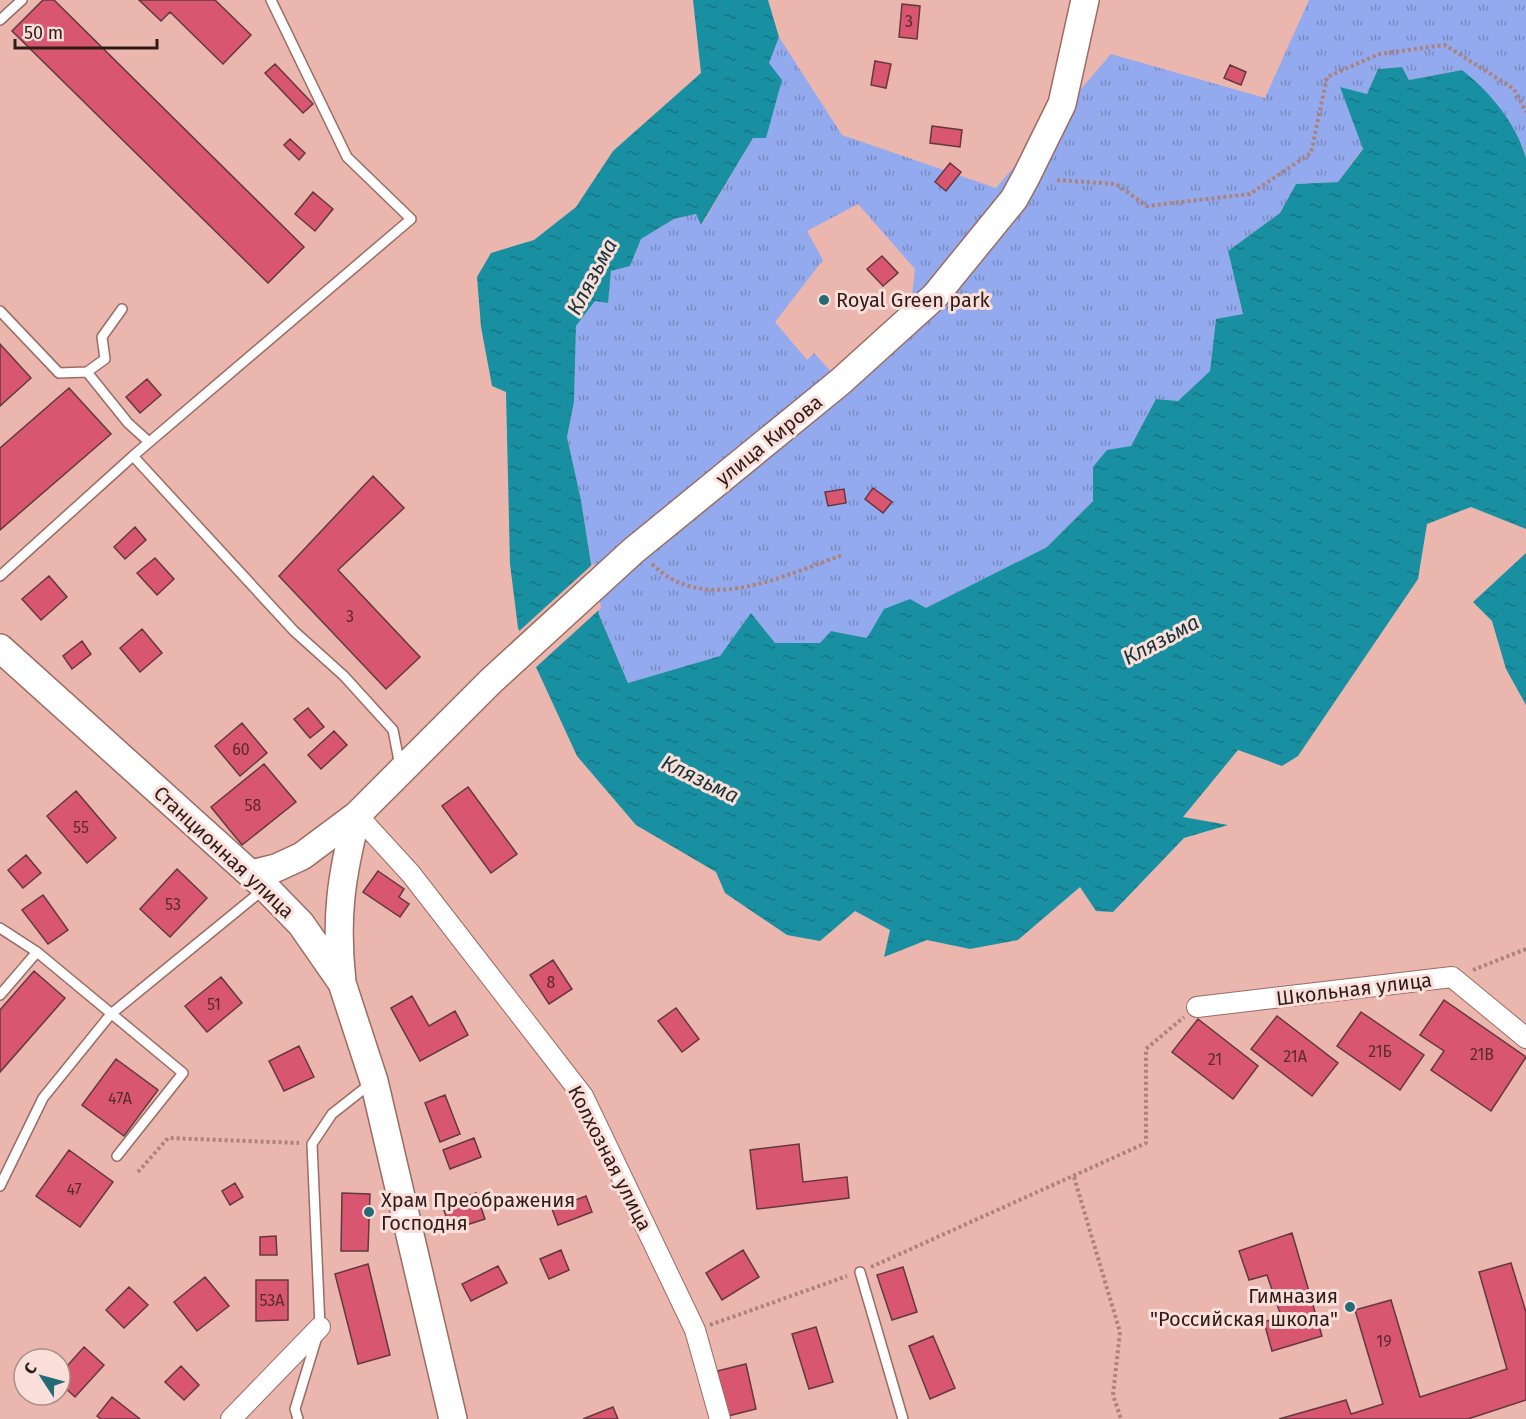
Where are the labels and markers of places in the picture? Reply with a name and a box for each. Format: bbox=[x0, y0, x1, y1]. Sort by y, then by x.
place label: Royal Green park bbox=[836, 288, 991, 312]
marker: Royal Green park bbox=[817, 293, 831, 307]
place label: Храм Преображения Господня bbox=[381, 1188, 575, 1235]
marker: Храм Преображения Господня bbox=[362, 1205, 376, 1219]
place label: Гимназия "Российская школа" bbox=[1150, 1284, 1338, 1331]
marker: Гимназия "Российская школа" bbox=[1343, 1300, 1357, 1314]

